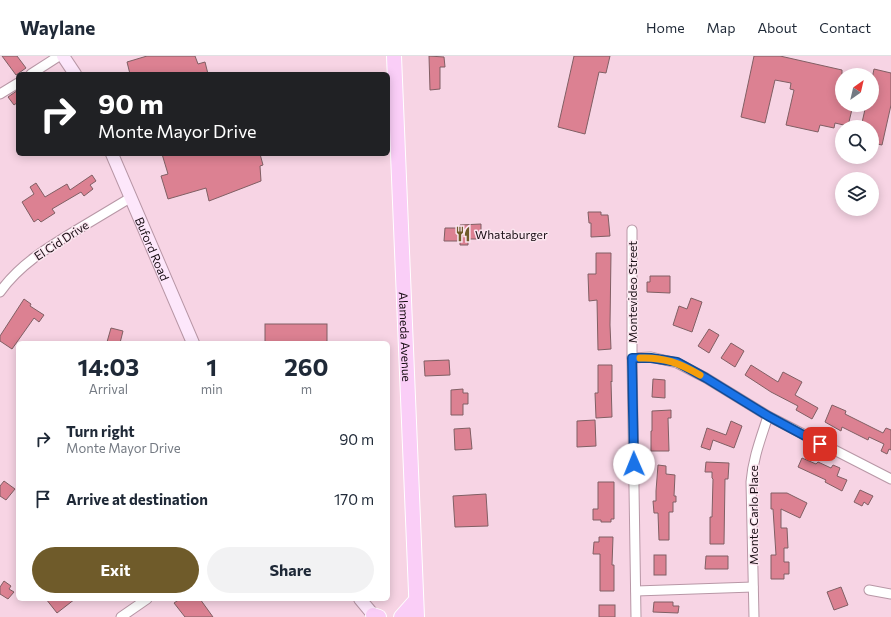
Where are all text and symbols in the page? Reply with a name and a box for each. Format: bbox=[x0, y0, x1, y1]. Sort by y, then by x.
text: Waylane bbox=[20, 16, 95, 39]
text: Home bbox=[646, 19, 685, 36]
text: Map bbox=[707, 19, 735, 36]
text: About bbox=[757, 19, 797, 36]
text: Contact bbox=[819, 19, 871, 36]
north arrow bbox=[835, 68, 879, 112]
map controls bbox=[835, 68, 879, 216]
text: 90 m bbox=[98, 86, 164, 120]
icon: right bbox=[32, 88, 84, 140]
text: Monte Mayor Drive bbox=[98, 120, 257, 142]
button: search bbox=[835, 120, 879, 164]
button: layers bbox=[835, 172, 879, 216]
street label: Buford Road bbox=[133, 215, 172, 283]
street label: El Cid Drive bbox=[31, 217, 91, 263]
restaurant icon: Whataburger bbox=[454, 225, 472, 243]
place label: Whataburger bbox=[475, 227, 548, 241]
street label: Montevideo Street bbox=[625, 241, 639, 343]
street label: Alameda Avenue bbox=[397, 291, 414, 382]
text: 14:03 bbox=[77, 352, 139, 381]
text: 1 bbox=[206, 352, 217, 381]
text: 260 bbox=[284, 352, 329, 381]
text: Arrival bbox=[89, 381, 128, 397]
text: min bbox=[201, 381, 223, 397]
text: m bbox=[301, 381, 312, 397]
text: Turn right bbox=[66, 422, 135, 440]
pin bbox=[803, 427, 837, 461]
icon: right bbox=[32, 428, 54, 450]
text: 90 m bbox=[339, 430, 374, 448]
icon: arrive bbox=[809, 433, 831, 455]
text: Monte Mayor Drive bbox=[66, 440, 181, 456]
position arrow bbox=[613, 443, 655, 485]
street label: Monte Carlo Place bbox=[746, 465, 760, 565]
icon: arrive bbox=[32, 488, 54, 510]
text: Arrive at destination bbox=[66, 490, 208, 508]
text: 170 m bbox=[334, 490, 374, 508]
button: Exit bbox=[32, 547, 199, 593]
button: Share bbox=[207, 547, 374, 593]

